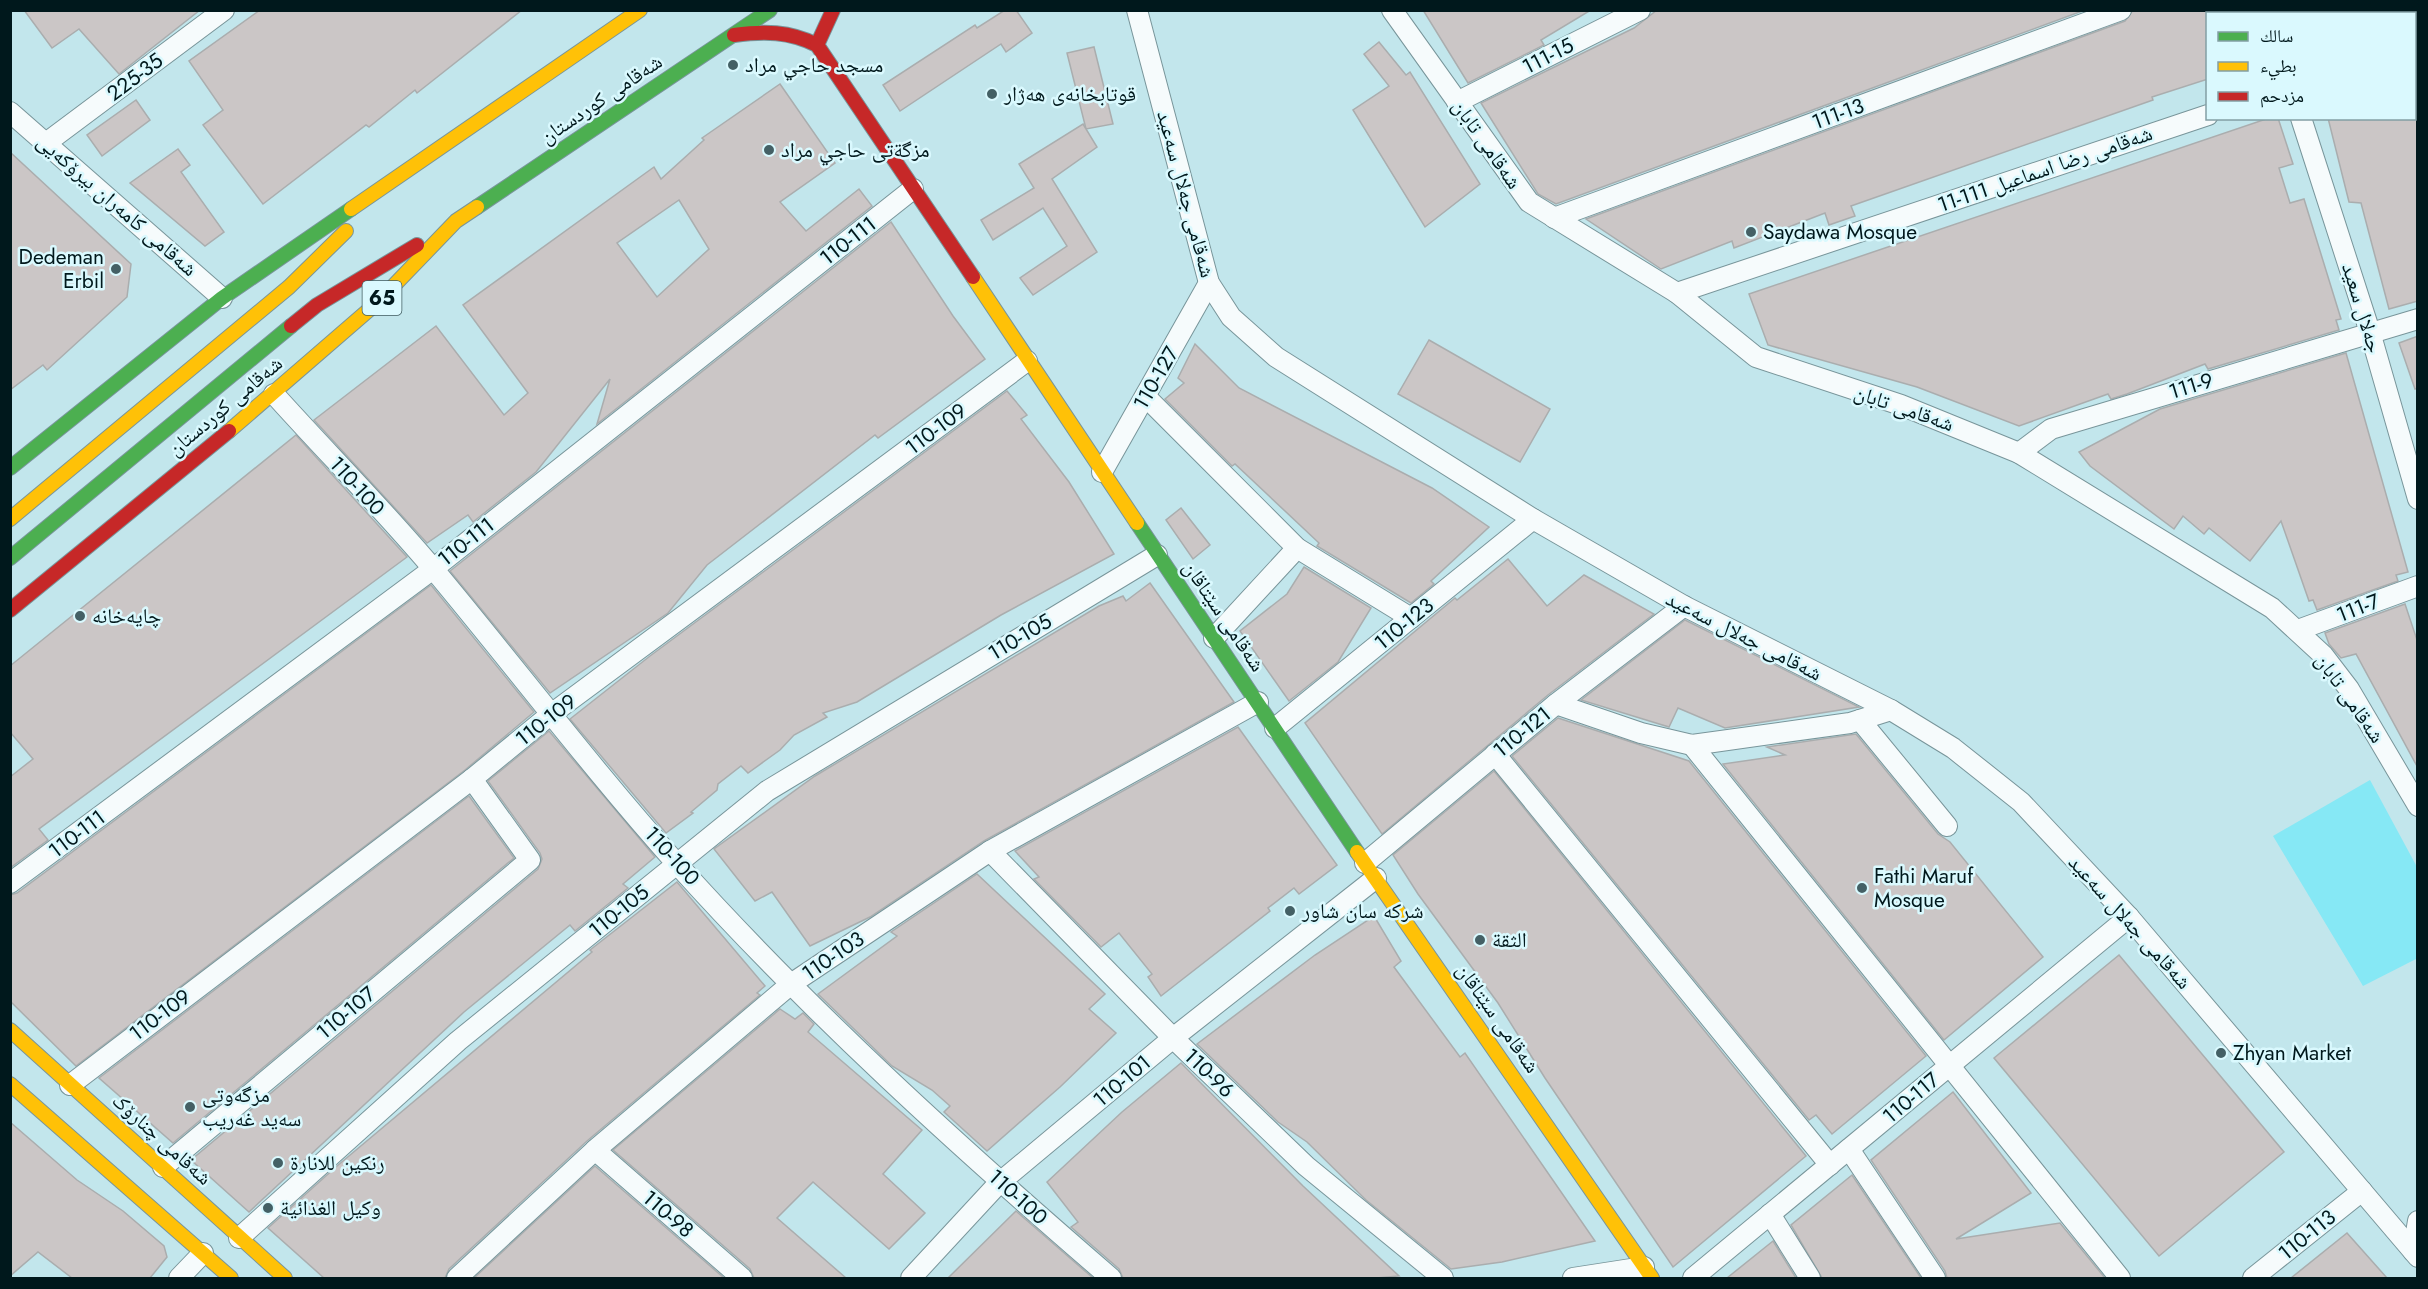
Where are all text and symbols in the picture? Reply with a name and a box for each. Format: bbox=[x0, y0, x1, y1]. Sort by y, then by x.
legend bbox=[2206, 12, 2416, 120]
text: سالك bbox=[2260, 23, 2293, 49]
street label: 111-15 bbox=[1517, 30, 1579, 82]
street label: 225-35 bbox=[101, 46, 169, 108]
street label: شەقامی کوردستان bbox=[534, 47, 668, 151]
place label: مسجد حاجي مراد bbox=[745, 50, 883, 81]
text: بطيء bbox=[2260, 53, 2297, 81]
marker: مسجد حاجي مراد bbox=[726, 58, 740, 72]
place label: قوتابخانەی هەژار bbox=[1003, 79, 1136, 109]
text: مزدحم bbox=[2260, 83, 2304, 109]
marker: قوتابخانەی هەژار bbox=[985, 87, 999, 101]
street label: 111-13 bbox=[1808, 91, 1868, 137]
street label: شەقامی تابان bbox=[1445, 93, 1529, 195]
street label: شەقامی جەلال سەعید bbox=[1149, 107, 1223, 281]
street label: شەقامی رضا اسماعيل 111-11 bbox=[1934, 118, 2156, 220]
street label: شه‌قامی كامەران بیرۆكەیی bbox=[30, 127, 204, 283]
place label: مزگةتی حاجي مراد bbox=[781, 135, 930, 166]
marker: مزگةتی حاجي مراد bbox=[762, 143, 776, 157]
street label: 110-111 bbox=[813, 209, 883, 273]
place label: Saydawa Mosque bbox=[1763, 217, 1917, 247]
marker: Saydawa Mosque bbox=[1744, 225, 1758, 239]
place label: Dedeman Erbil bbox=[19, 242, 104, 296]
street label: جه‌لال سعید bbox=[2334, 259, 2390, 357]
marker: Dedeman Erbil bbox=[109, 262, 123, 276]
road number: 65 bbox=[362, 281, 401, 315]
street label: 110-127 bbox=[1126, 341, 1186, 415]
street label: شەقامی کوردستان bbox=[161, 349, 289, 463]
street label: 111-9 bbox=[2165, 365, 2217, 407]
street label: شەقامی تابان bbox=[1850, 377, 1958, 439]
street label: 110-109 bbox=[899, 396, 973, 462]
street label: 110-100 bbox=[322, 450, 392, 522]
street label: 110-111 bbox=[431, 510, 501, 574]
street label: شەقامی سێتاقان bbox=[1176, 554, 1272, 678]
street label: شەقامی جەلال سەعید bbox=[1661, 584, 1827, 688]
street label: 111-7 bbox=[2332, 586, 2384, 630]
street label: 110-123 bbox=[1368, 591, 1440, 657]
place label: چایەخانە bbox=[92, 601, 161, 631]
street label: 110-105 bbox=[982, 606, 1058, 668]
marker: چایەخانە bbox=[73, 609, 87, 623]
street label: شەقامی تابان bbox=[2308, 647, 2392, 749]
street label: 110-109 bbox=[509, 687, 583, 753]
street label: 110-121 bbox=[1487, 699, 1557, 765]
street label: 110-111 bbox=[42, 803, 112, 865]
street label: 110-100 bbox=[637, 820, 707, 892]
street label: شەقامی جەلال سەعید bbox=[2061, 848, 2199, 996]
place label: Fathi Maruf Mosque bbox=[1874, 861, 1974, 915]
street label: 110-105 bbox=[582, 877, 656, 945]
marker: Fathi Maruf Mosque bbox=[1855, 881, 1869, 895]
place label: شرکە سان شاور bbox=[1301, 896, 1424, 926]
marker: شرکە سان شاور bbox=[1283, 904, 1297, 918]
street label: 110-103 bbox=[796, 924, 870, 988]
place label: الثقة bbox=[1492, 925, 1527, 955]
marker: الثقة bbox=[1473, 933, 1487, 947]
street label: شەقامی سێتاقان bbox=[1449, 957, 1547, 1079]
street label: 110-107 bbox=[310, 979, 382, 1047]
street label: 110-109 bbox=[123, 982, 197, 1048]
place label: Zhyan Market bbox=[2233, 1038, 2351, 1068]
street label: 110-96 bbox=[1177, 1041, 1241, 1105]
marker: Zhyan Market bbox=[2214, 1046, 2228, 1060]
street label: 110-101 bbox=[1087, 1048, 1157, 1114]
street label: 110-117 bbox=[1876, 1065, 1946, 1131]
place label: مزگەوتی سەید غەریب bbox=[202, 1080, 301, 1134]
street label: شەقامی چنارۆک bbox=[105, 1086, 219, 1192]
marker: مزگەوتی سەید غەریب bbox=[183, 1100, 197, 1114]
place label: رنكين للانارة bbox=[290, 1148, 385, 1178]
marker: رنكين للانارة bbox=[271, 1156, 285, 1170]
street label: 110-100 bbox=[982, 1162, 1054, 1232]
street label: 110-98 bbox=[636, 1183, 700, 1245]
place label: وكيل الغذائية bbox=[280, 1193, 381, 1223]
marker: وكيل الغذائية bbox=[261, 1201, 275, 1215]
street label: 110-113 bbox=[2272, 1202, 2342, 1268]

